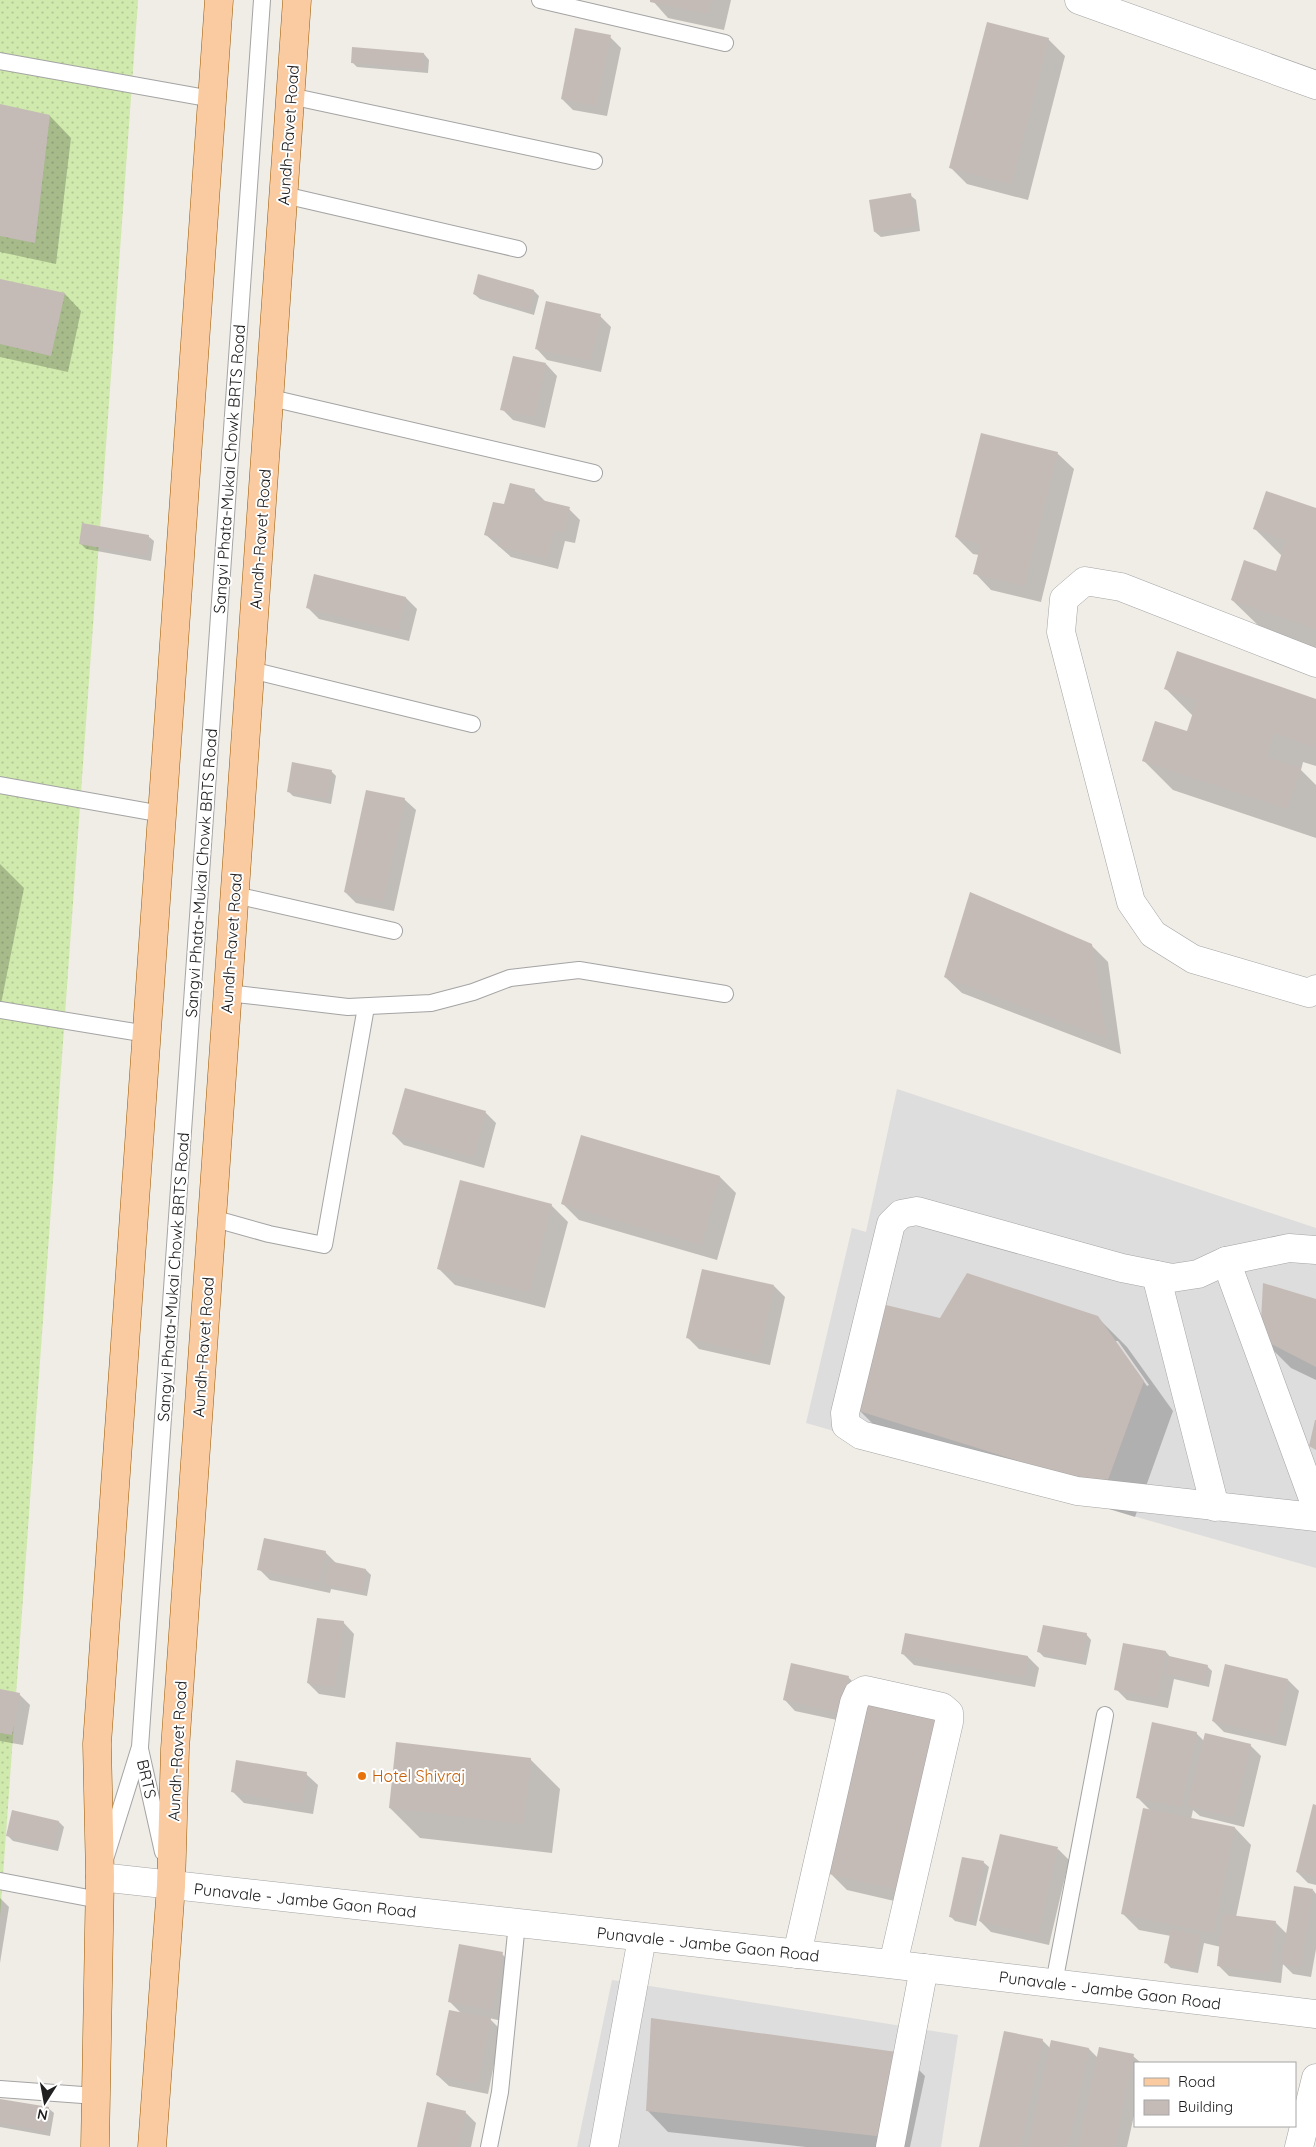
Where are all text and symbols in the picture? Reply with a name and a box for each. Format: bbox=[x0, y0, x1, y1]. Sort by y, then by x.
street label: Aundh-Ravet Road bbox=[273, 64, 303, 206]
street label: Sangvi Phata-Mukai Chowk BRTS Road bbox=[209, 324, 249, 614]
street label: Aundh-Ravet Road bbox=[245, 468, 275, 610]
street label: Sangvi Phata-Mukai Chowk BRTS Road bbox=[181, 728, 221, 1018]
street label: Aundh-Ravet Road bbox=[216, 872, 246, 1014]
street label: Sangvi Phata-Mukai Chowk BRTS Road bbox=[153, 1132, 193, 1422]
street label: Aundh-Ravet Road bbox=[188, 1276, 218, 1418]
street label: Aundh-Ravet Road bbox=[163, 1680, 191, 1822]
street label: BRTS bbox=[133, 1757, 161, 1801]
place label: Hotel Shivraj bbox=[372, 1766, 466, 1786]
marker: Hotel Shivraj bbox=[356, 1770, 368, 1782]
street label: Punavale - Jambe Gaon Road bbox=[193, 1878, 417, 1922]
street label: Punavale - Jambe Gaon Road bbox=[596, 1922, 820, 1966]
street label: Punavale - Jambe Gaon Road bbox=[998, 1966, 1222, 2014]
legend bbox=[1134, 2062, 1296, 2127]
text: Road bbox=[1178, 2072, 1215, 2091]
north arrow bbox=[20, 2077, 70, 2127]
text: Building bbox=[1178, 2097, 1233, 2116]
text: N bbox=[36, 2105, 49, 2125]

